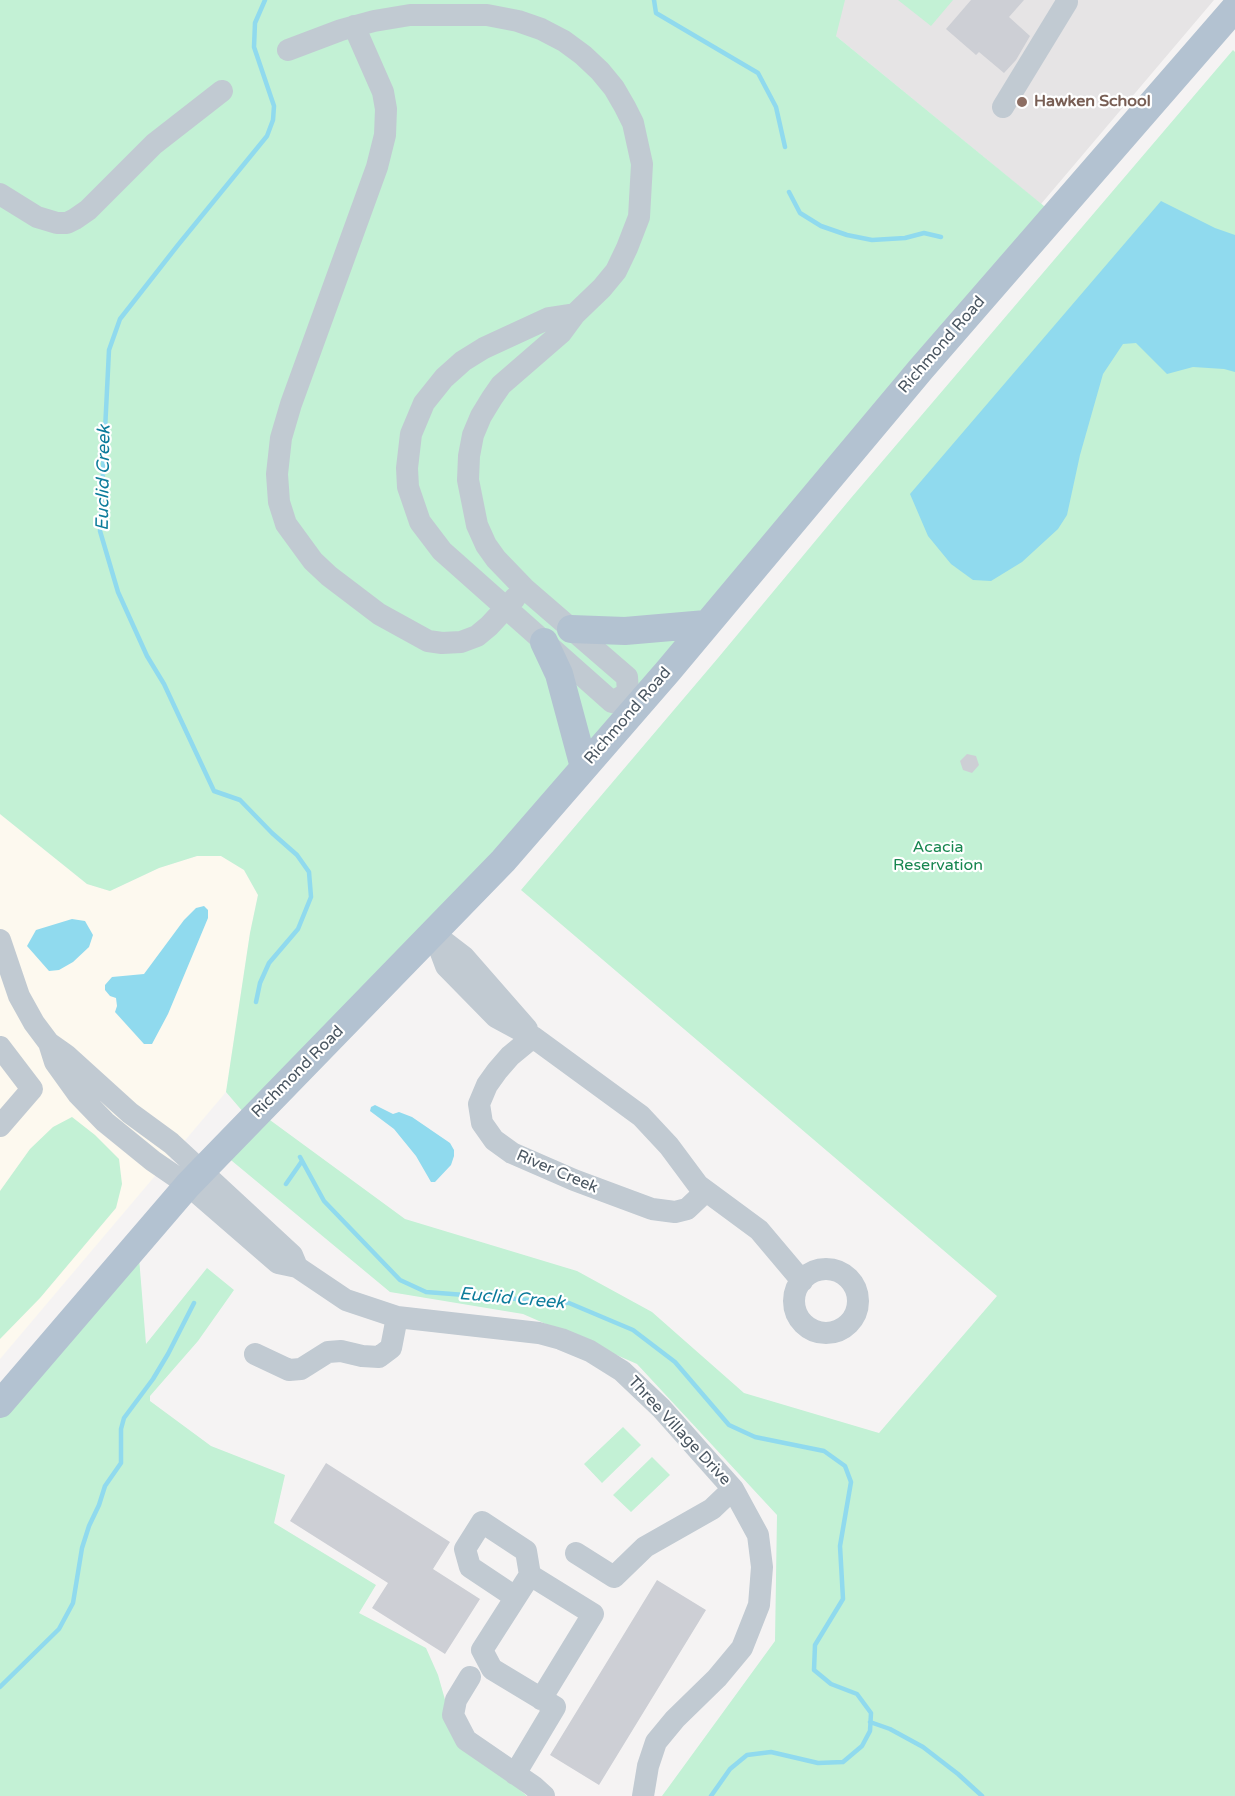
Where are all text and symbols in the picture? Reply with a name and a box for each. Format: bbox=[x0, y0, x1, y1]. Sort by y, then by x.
place label: Hawken School bbox=[1034, 92, 1151, 112]
marker: Hawken School bbox=[1015, 95, 1029, 109]
street label: Richmond Road bbox=[895, 293, 989, 397]
water label: Euclid Creek bbox=[92, 425, 116, 531]
street label: Richmond Road bbox=[581, 664, 675, 768]
park label: Acacia Reservation bbox=[893, 838, 983, 876]
street label: Richmond Road bbox=[248, 1022, 348, 1122]
street label: River Creek bbox=[513, 1146, 601, 1198]
water label: Euclid Creek bbox=[458, 1284, 566, 1314]
street label: Three Village Drive bbox=[624, 1372, 734, 1490]

